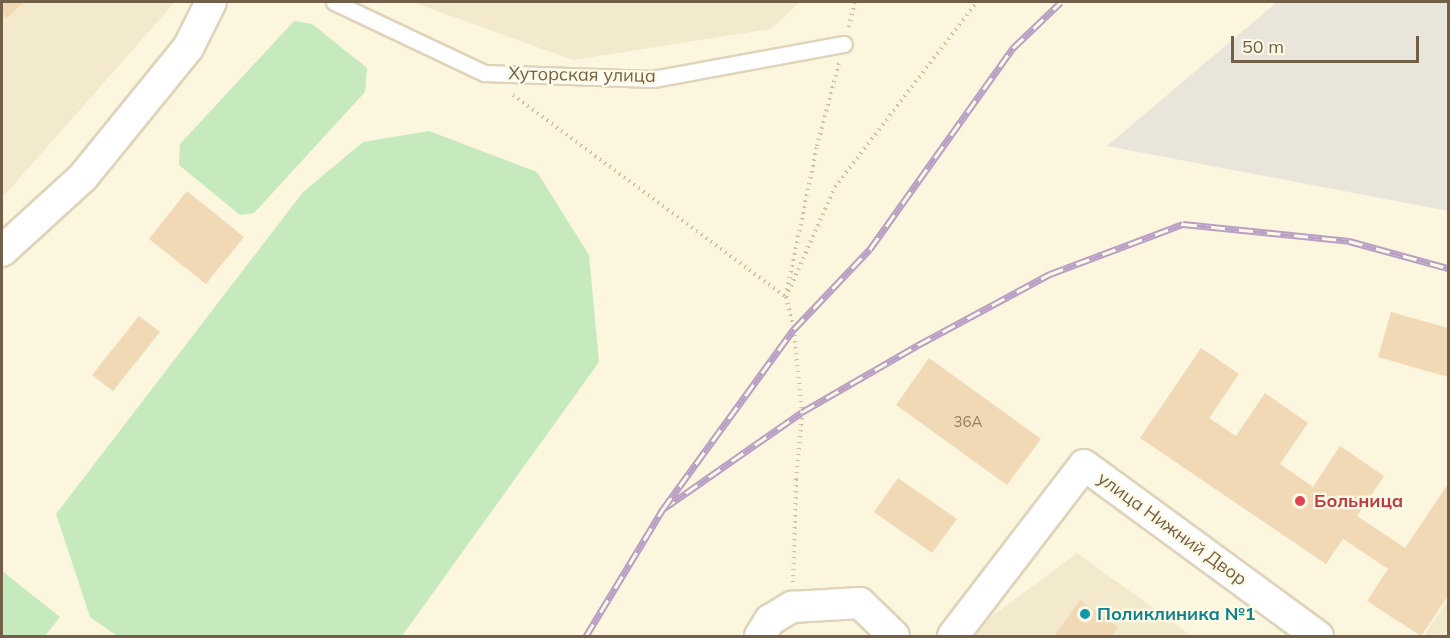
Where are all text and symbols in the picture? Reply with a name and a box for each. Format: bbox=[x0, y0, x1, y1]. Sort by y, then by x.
scale bar bbox=[1234, 24, 1422, 62]
text: 50 m bbox=[1242, 35, 1284, 58]
street label: Хуторская улица bbox=[508, 63, 656, 87]
house number: 36А bbox=[953, 413, 983, 431]
street label: улица Нижний Двор bbox=[1093, 468, 1251, 590]
place label: Больница bbox=[1314, 490, 1403, 512]
marker: Больница bbox=[1291, 492, 1309, 510]
place label: Поликлиника №1 bbox=[1097, 603, 1256, 625]
marker: Поликлиника №1 bbox=[1078, 607, 1092, 621]

